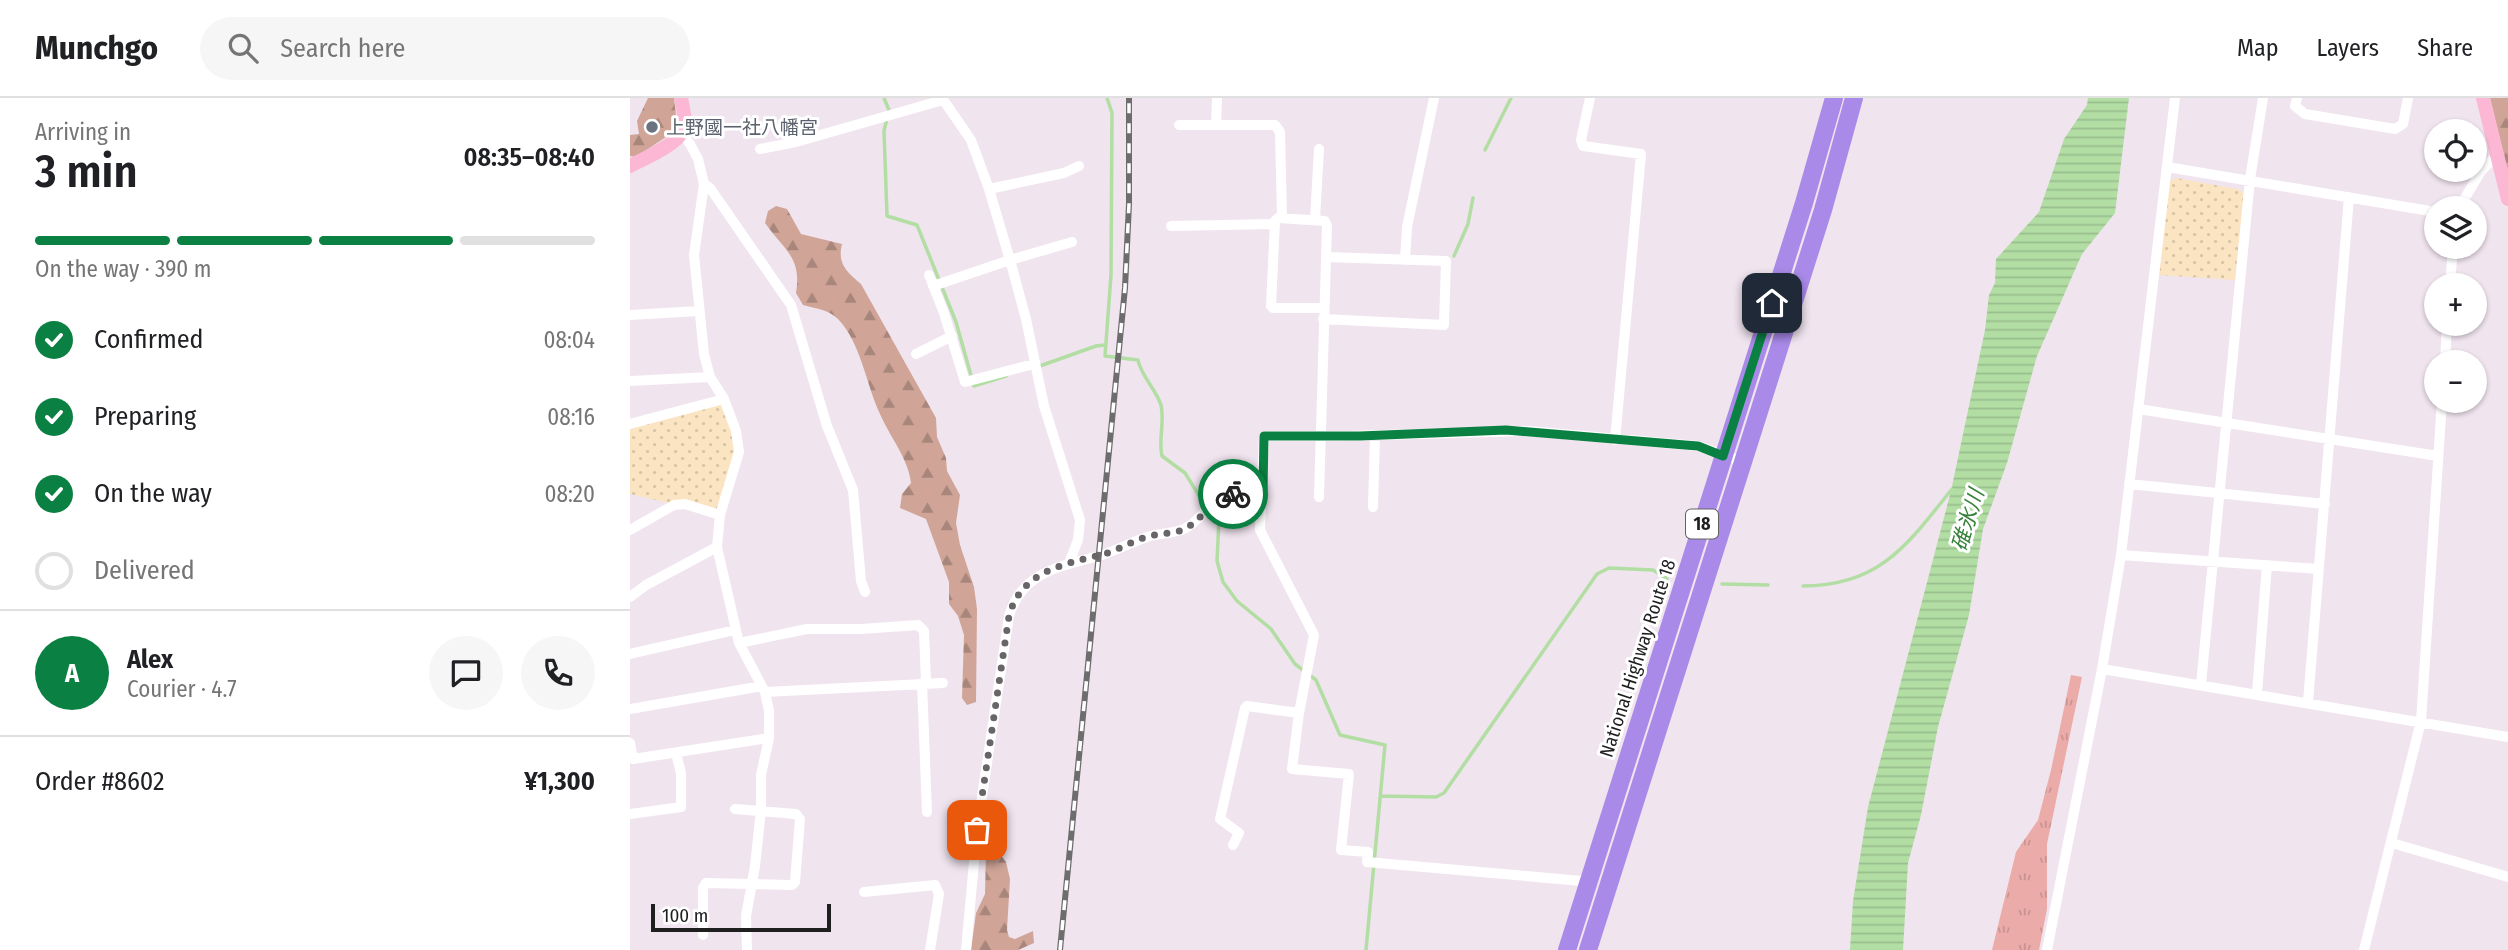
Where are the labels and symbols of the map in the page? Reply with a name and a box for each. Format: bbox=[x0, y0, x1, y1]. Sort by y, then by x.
place label: 上野國一社八幡宮 bbox=[666, 116, 818, 139]
marker: 上野國一社八幡宮 bbox=[644, 119, 660, 135]
pin bbox=[1742, 273, 1802, 333]
courier bbox=[1198, 459, 1268, 529]
water label: 碓氷川 bbox=[1946, 484, 1990, 554]
road number: 18 bbox=[1686, 510, 1718, 538]
street label: National Highway Route 18 bbox=[1595, 556, 1680, 760]
pin bbox=[947, 800, 1007, 860]
scale bar bbox=[651, 901, 831, 933]

